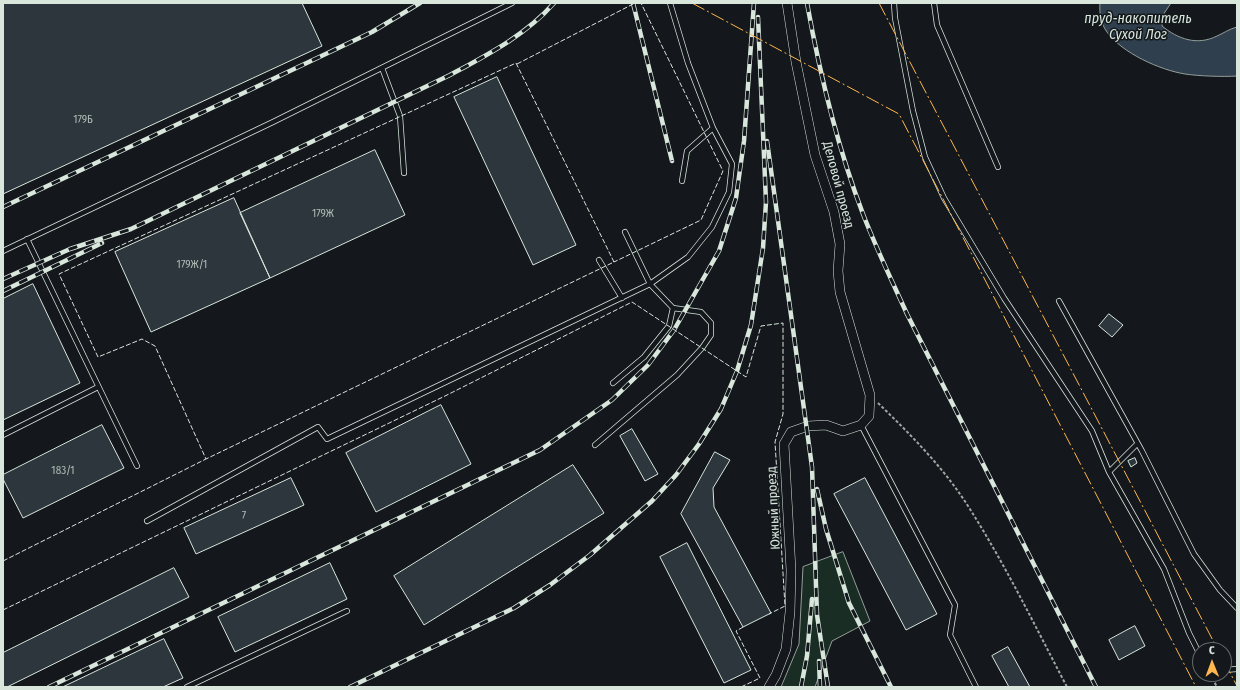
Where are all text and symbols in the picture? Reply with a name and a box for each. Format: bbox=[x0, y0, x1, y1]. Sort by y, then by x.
water label: пруд-накопитель Сухой Лог bbox=[1084, 11, 1192, 44]
house number: 179Б bbox=[73, 113, 93, 127]
street label: Деловой проезд bbox=[819, 140, 857, 230]
house number: 179Ж bbox=[312, 207, 334, 221]
house number: 179Ж/1 bbox=[177, 258, 207, 272]
house number: 183/1 bbox=[51, 464, 75, 478]
street label: Южный проезд bbox=[764, 466, 784, 550]
house number: 7 bbox=[242, 509, 246, 523]
north arrow bbox=[1192, 642, 1232, 682]
text: С bbox=[1209, 644, 1215, 657]

